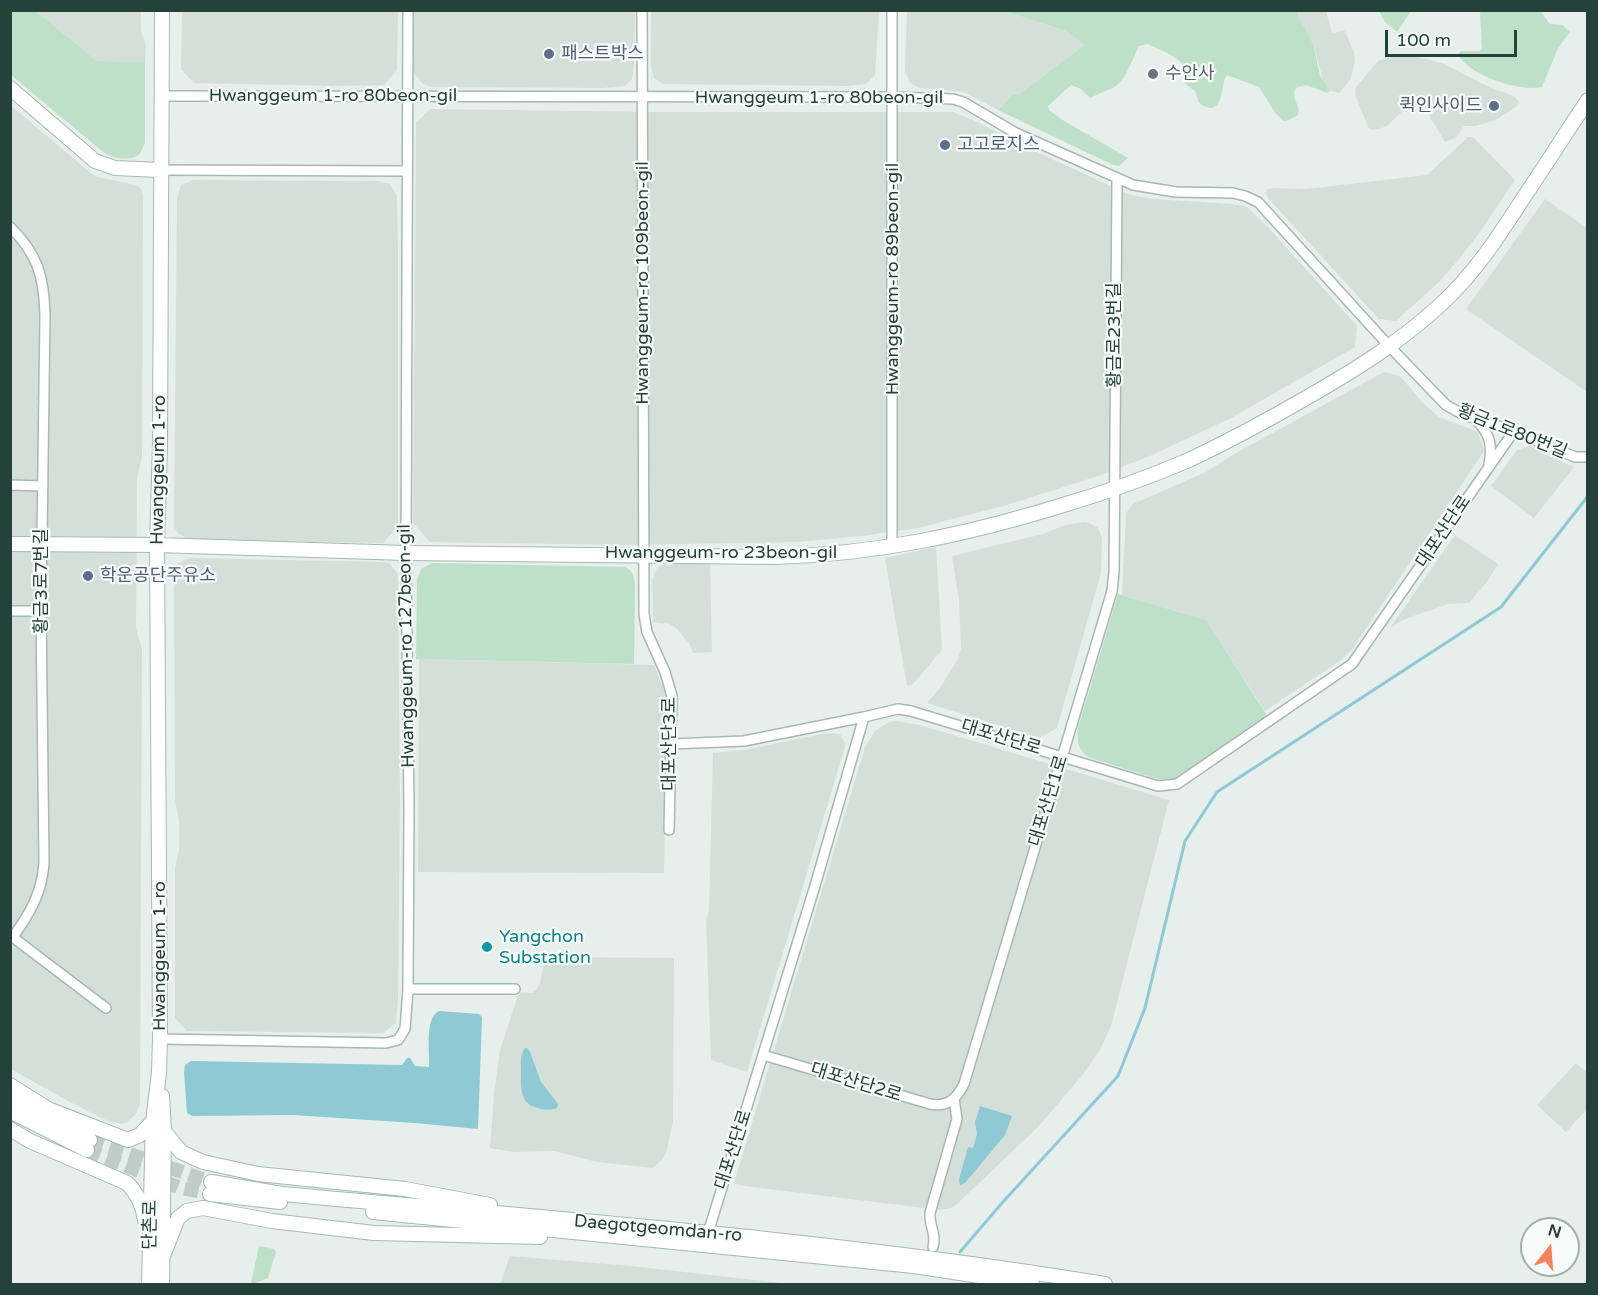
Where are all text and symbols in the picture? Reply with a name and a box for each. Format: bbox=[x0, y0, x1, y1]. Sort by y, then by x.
scale bar bbox=[1388, 18, 1520, 56]
text: 100 m bbox=[1396, 29, 1451, 51]
place label: 패스트박스 bbox=[561, 43, 644, 65]
marker: 패스트박스 bbox=[542, 47, 556, 61]
place label: 수안사 bbox=[1165, 63, 1215, 85]
marker: 수안사 bbox=[1146, 67, 1160, 81]
street label: Hwanggeum 1-ro 80beon-gil bbox=[209, 85, 457, 107]
street label: Hwanggeum 1-ro 80beon-gil bbox=[695, 87, 943, 109]
place label: 퀵인사이드 bbox=[1399, 95, 1482, 117]
marker: 퀵인사이드 bbox=[1487, 99, 1501, 113]
place label: 고고로지스 bbox=[957, 134, 1040, 156]
marker: 고고로지스 bbox=[938, 138, 952, 152]
street label: Hwanggeum-ro 109beon-gil bbox=[632, 161, 654, 405]
street label: Hwanggeum-ro 89beon-gil bbox=[882, 163, 904, 395]
street label: 황금로23번길 bbox=[1104, 282, 1126, 388]
street label: Hwanggeum 1-ro bbox=[147, 395, 171, 545]
street label: 황금1로80번길 bbox=[1454, 400, 1570, 464]
street label: 대포산단로 bbox=[1412, 492, 1476, 572]
street label: Hwanggeum-ro 127beon-gil bbox=[394, 524, 420, 768]
street label: 황금3로7번길 bbox=[31, 528, 53, 634]
street label: Hwanggeum-ro 23beon-gil bbox=[605, 542, 837, 564]
place label: 학운공단주유소 bbox=[100, 565, 216, 587]
marker: 학운공단주유소 bbox=[81, 569, 95, 583]
street label: 대포산단3로 bbox=[659, 697, 681, 791]
street label: 대포산단로 bbox=[958, 716, 1044, 760]
street label: 대포산단1로 bbox=[1025, 753, 1073, 849]
street label: Hwanggeum 1-ro bbox=[149, 881, 171, 1031]
place label: Yangchon Substation bbox=[499, 926, 591, 968]
marker: Yangchon Substation bbox=[480, 940, 494, 954]
street label: 대포산단2로 bbox=[808, 1059, 904, 1107]
street label: 대포산단로 bbox=[711, 1107, 757, 1193]
street label: 단촌로 bbox=[140, 1200, 162, 1250]
street label: Daegotgeomdan-ro bbox=[573, 1211, 743, 1247]
north arrow bbox=[1520, 1217, 1580, 1277]
text: N bbox=[1546, 1220, 1564, 1243]

